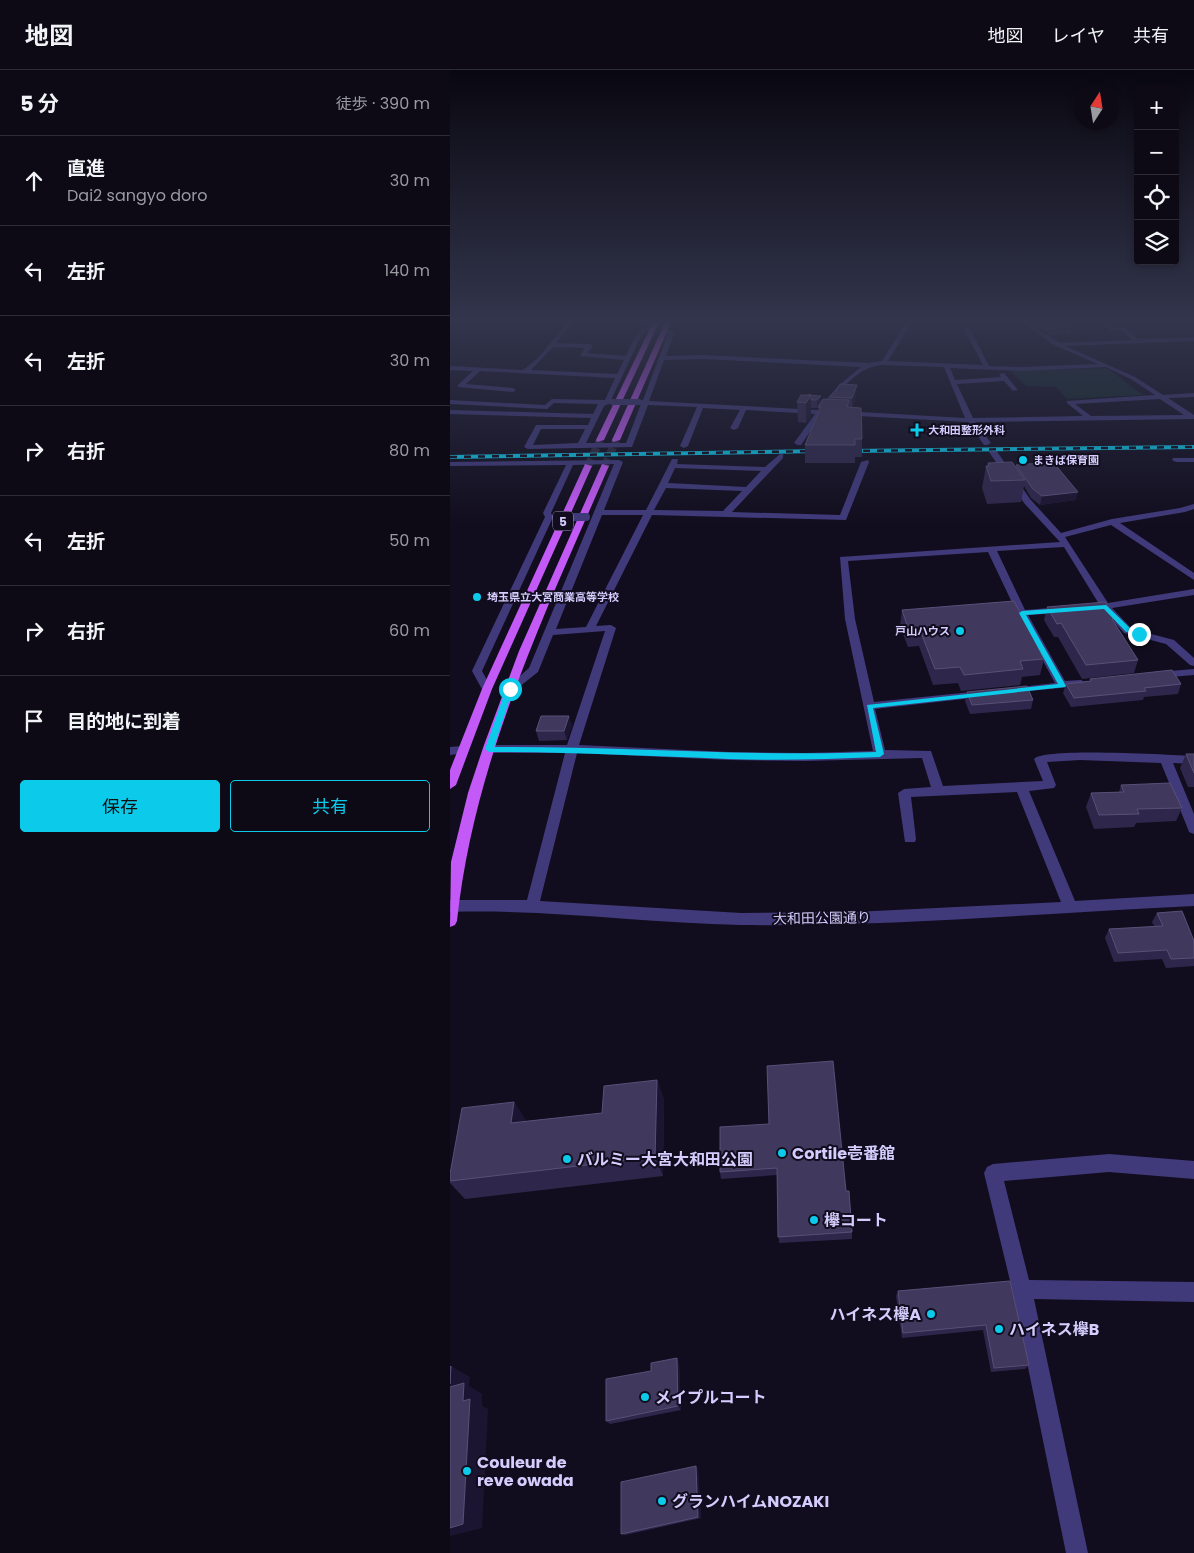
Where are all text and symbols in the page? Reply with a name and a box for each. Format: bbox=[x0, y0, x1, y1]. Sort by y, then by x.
text: 地図 bbox=[25, 19, 73, 52]
text: 地図 bbox=[988, 23, 1024, 48]
text: レイヤ bbox=[1052, 23, 1105, 48]
text: 共有 bbox=[1133, 23, 1169, 48]
north arrow bbox=[1074, 85, 1119, 130]
map controls bbox=[1134, 85, 1179, 265]
button: + bbox=[1134, 85, 1179, 130]
text: 5 分 bbox=[20, 89, 59, 118]
text: 徒歩 · 390 m bbox=[336, 92, 430, 115]
button: − bbox=[1134, 130, 1179, 175]
text: 直進 bbox=[67, 155, 105, 182]
icon: ahead bbox=[20, 167, 48, 195]
text: 30 m bbox=[390, 169, 430, 192]
button: locate bbox=[1134, 175, 1179, 220]
text: Dai2 sangyo doro bbox=[67, 184, 208, 207]
button: layers bbox=[1134, 220, 1179, 265]
icon: left bbox=[20, 257, 48, 285]
text: 左折 bbox=[67, 258, 105, 285]
text: 140 m bbox=[384, 259, 430, 282]
icon: left bbox=[20, 347, 48, 375]
text: 左折 bbox=[67, 348, 105, 375]
text: 30 m bbox=[390, 349, 430, 372]
place label: 大和田整形外科 bbox=[928, 422, 1005, 438]
marker: 大和田整形外科 bbox=[910, 423, 924, 437]
icon: right bbox=[20, 437, 48, 465]
text: 右折 bbox=[67, 438, 105, 465]
text: 80 m bbox=[389, 439, 430, 462]
place label: まきば保育園 bbox=[1033, 452, 1099, 468]
marker: まきば保育園 bbox=[1017, 454, 1029, 466]
road number: 5 bbox=[553, 512, 573, 531]
icon: left bbox=[20, 527, 48, 555]
text: 左折 bbox=[67, 528, 105, 555]
text: 50 m bbox=[389, 529, 430, 552]
place label: 埼玉県立大宮商業高等学校 bbox=[487, 589, 619, 605]
marker: 埼玉県立大宮商業高等学校 bbox=[471, 591, 483, 603]
icon: right bbox=[20, 617, 48, 645]
text: 右折 bbox=[67, 618, 105, 645]
text: 60 m bbox=[389, 619, 430, 642]
place label: 戸山ハウス bbox=[895, 623, 950, 639]
route end bbox=[1128, 623, 1151, 646]
marker: 戸山ハウス bbox=[954, 625, 966, 637]
route start bbox=[499, 678, 522, 701]
icon: arrive bbox=[20, 707, 48, 735]
text: 目的地に到着 bbox=[67, 708, 181, 735]
button: 保存 bbox=[20, 780, 220, 832]
button: 共有 bbox=[230, 780, 430, 832]
street label: 大和田公園通り bbox=[773, 907, 871, 929]
place label: Cortile壱番館 bbox=[792, 1142, 895, 1165]
marker: Cortile壱番館 bbox=[776, 1147, 788, 1159]
place label: バルミー大宮大和田公園 bbox=[577, 1148, 753, 1171]
marker: バルミー大宮大和田公園 bbox=[561, 1153, 573, 1165]
place label: 欅コート bbox=[824, 1209, 888, 1232]
marker: 欅コート bbox=[808, 1214, 820, 1226]
place label: ハイネス欅A bbox=[830, 1303, 921, 1326]
marker: ハイネス欅A bbox=[925, 1308, 937, 1320]
place label: ハイネス欅B bbox=[1009, 1318, 1099, 1341]
marker: ハイネス欅B bbox=[993, 1323, 1005, 1335]
place label: メイプルコート bbox=[655, 1386, 767, 1409]
marker: メイプルコート bbox=[639, 1391, 651, 1403]
place label: Couleur de reve owada bbox=[477, 1451, 574, 1492]
marker: Couleur de reve owada bbox=[461, 1465, 473, 1477]
place label: グランハイムNOZAKI bbox=[672, 1490, 829, 1513]
marker: グランハイムNOZAKI bbox=[656, 1495, 668, 1507]

